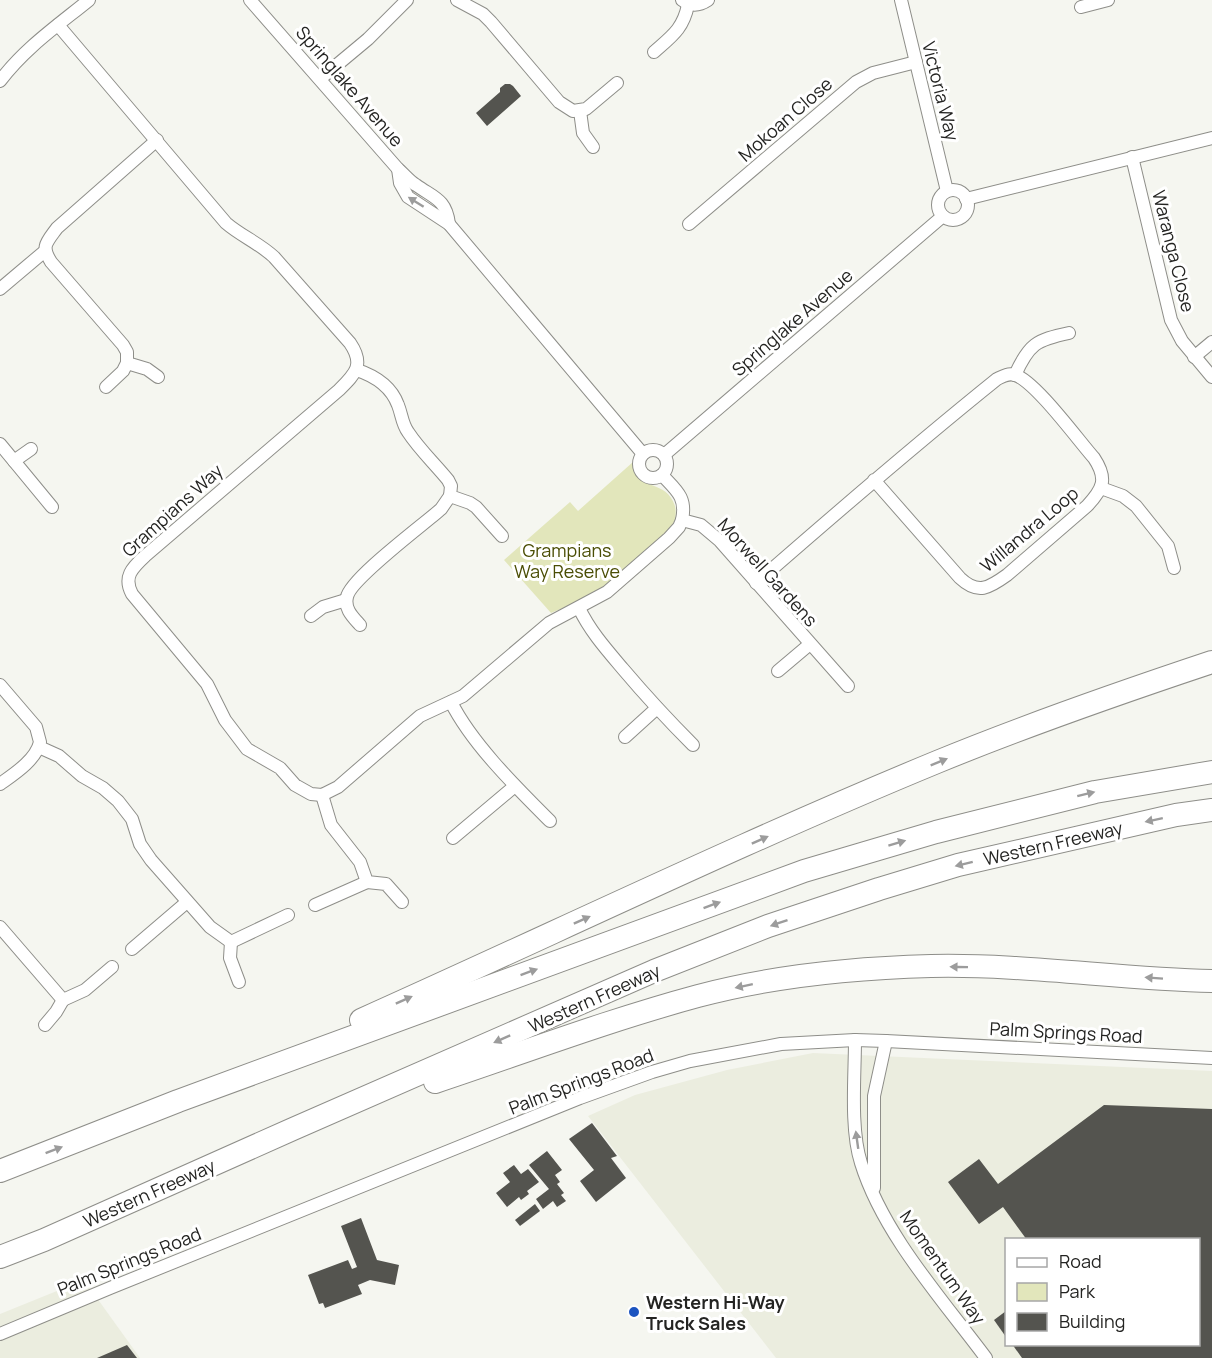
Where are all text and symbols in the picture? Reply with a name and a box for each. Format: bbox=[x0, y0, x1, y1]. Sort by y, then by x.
street label: Springlake Avenue bbox=[291, 21, 409, 151]
street label: Victoria Way bbox=[917, 39, 965, 144]
street label: Mokoan Close bbox=[733, 72, 837, 166]
street label: Waranga Close bbox=[1147, 188, 1201, 314]
one-way arrow bbox=[408, 196, 424, 207]
street label: Springlake Avenue bbox=[727, 263, 857, 381]
street label: Grampians Way bbox=[117, 458, 228, 562]
street label: Willandra Loop bbox=[975, 481, 1083, 577]
street label: Morwell Gardens bbox=[713, 513, 823, 631]
park label: Grampians Way Reserve bbox=[514, 538, 620, 583]
one-way arrow bbox=[930, 757, 948, 767]
one-way arrow bbox=[1076, 789, 1095, 799]
street label: Western Freeway bbox=[981, 815, 1125, 871]
one-way arrow bbox=[1145, 816, 1164, 825]
one-way arrow bbox=[751, 835, 768, 844]
one-way arrow bbox=[888, 838, 906, 847]
one-way arrow bbox=[955, 859, 974, 869]
one-way arrow bbox=[703, 899, 721, 909]
one-way arrow bbox=[574, 915, 592, 925]
one-way arrow bbox=[770, 918, 788, 928]
street label: Western Freeway bbox=[524, 958, 664, 1038]
one-way arrow bbox=[949, 962, 968, 972]
one-way arrow bbox=[520, 967, 538, 976]
one-way arrow bbox=[1144, 973, 1163, 983]
one-way arrow bbox=[734, 982, 753, 991]
one-way arrow bbox=[396, 995, 414, 1005]
street label: Palm Springs Road bbox=[989, 1016, 1143, 1048]
one-way arrow bbox=[493, 1034, 511, 1044]
street label: Palm Springs Road bbox=[505, 1042, 657, 1120]
one-way arrow bbox=[852, 1130, 861, 1149]
one-way arrow bbox=[46, 1144, 64, 1154]
street label: Western Freeway bbox=[79, 1153, 219, 1233]
street label: Momentum Way bbox=[895, 1205, 991, 1329]
street label: Palm Springs Road bbox=[54, 1221, 204, 1301]
legend bbox=[1005, 1238, 1200, 1346]
text: Road bbox=[1059, 1249, 1102, 1273]
text: Park bbox=[1059, 1279, 1096, 1303]
place label: Western Hi-Way Truck Sales bbox=[646, 1290, 785, 1335]
marker: Western Hi-Way Truck Sales bbox=[627, 1305, 641, 1319]
text: Building bbox=[1059, 1309, 1125, 1333]

